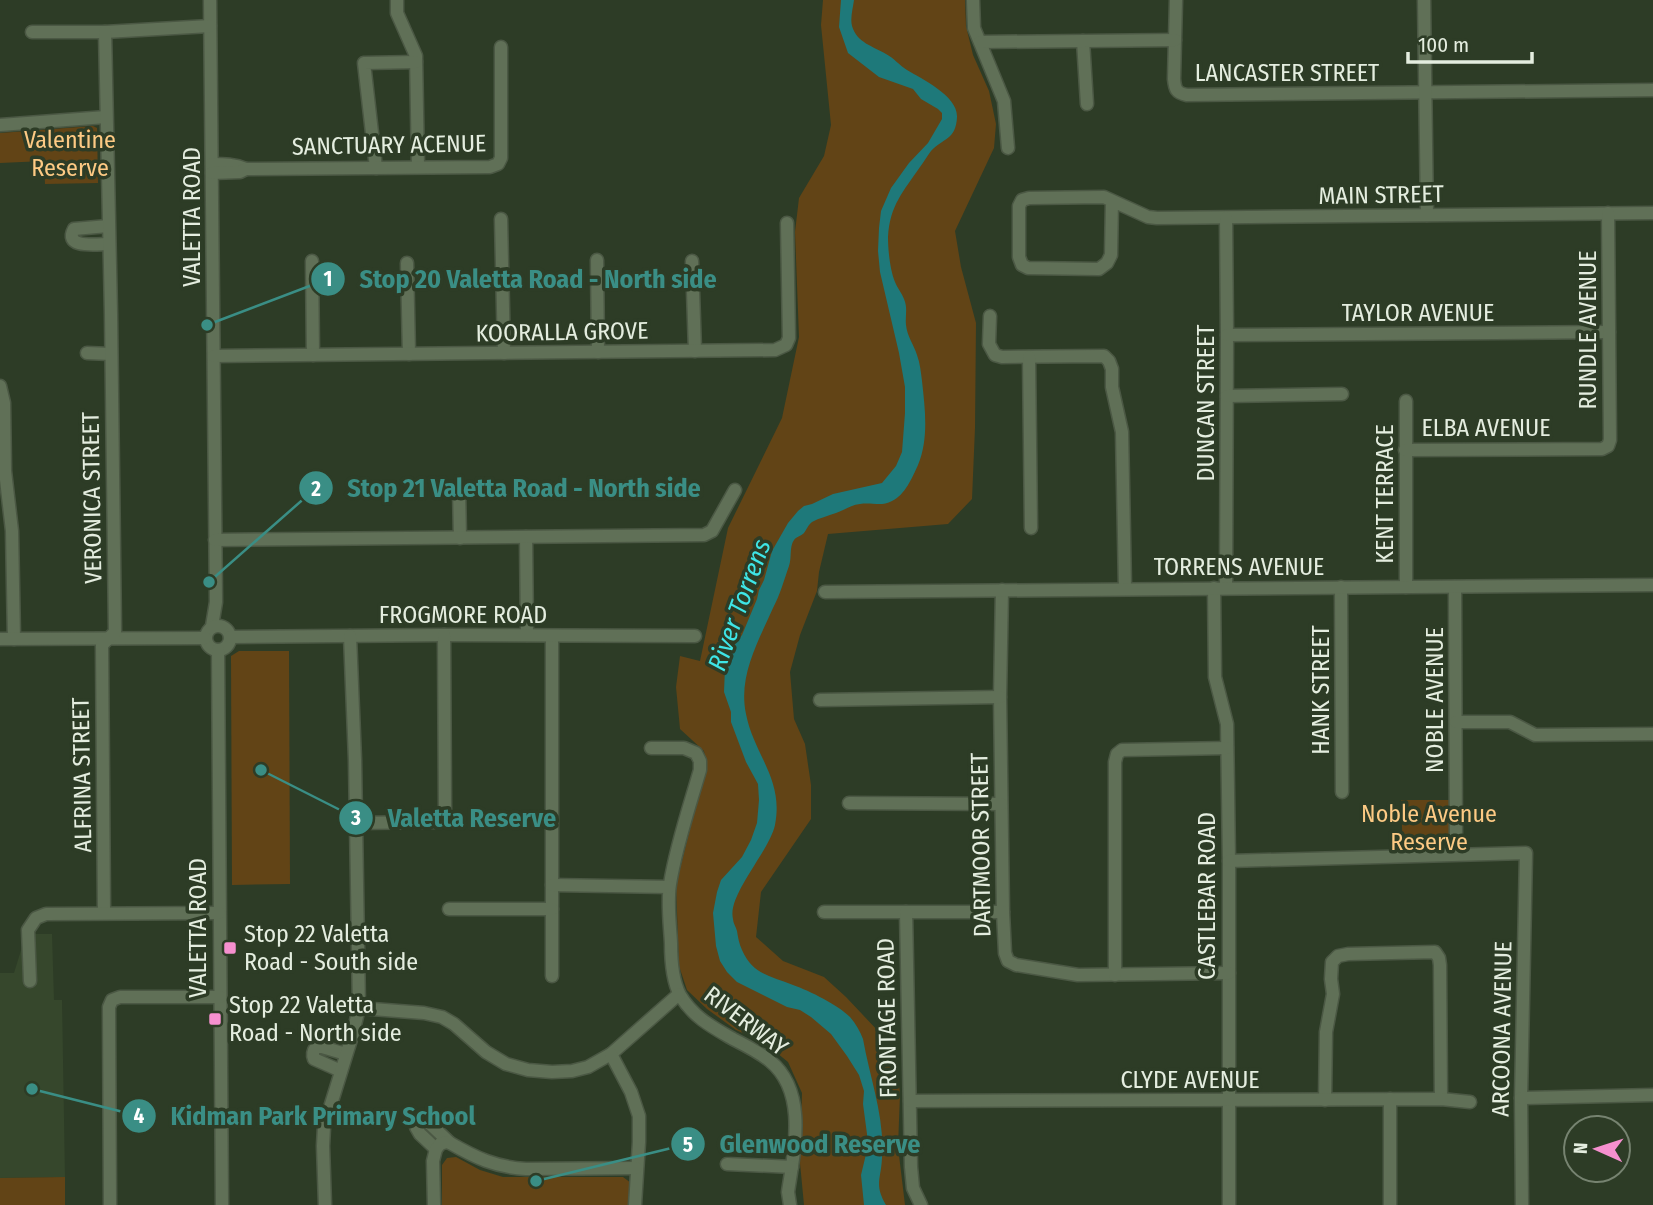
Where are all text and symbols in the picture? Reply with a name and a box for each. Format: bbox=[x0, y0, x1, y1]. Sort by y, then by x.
scale bar bbox=[1408, 21, 1532, 65]
text: 100 m bbox=[1418, 32, 1469, 58]
street label: LANCASTER STREET bbox=[1195, 59, 1379, 87]
park label: Valentine Reserve bbox=[24, 126, 116, 182]
street label: SANCTUARY ACENUE bbox=[292, 129, 486, 161]
street label: VALETTA ROAD bbox=[178, 147, 206, 287]
street label: MAIN STREET bbox=[1318, 180, 1444, 210]
street label: RUNDLE AVENUE bbox=[1574, 251, 1602, 409]
callout: Stop 20 Valetta Road - North side bbox=[310, 255, 730, 302]
text: Stop 20 Valetta Road - North side bbox=[359, 264, 717, 295]
text: 1 bbox=[324, 266, 332, 292]
street label: TAYLOR AVENUE bbox=[1342, 299, 1494, 327]
street label: KOORALLA GROVE bbox=[475, 316, 649, 348]
street label: DUNCAN STREET bbox=[1192, 325, 1220, 481]
street label: VERONICA STREET bbox=[77, 412, 107, 584]
street label: ELBA AVENUE bbox=[1422, 414, 1550, 442]
street label: KENT TERRACE bbox=[1371, 424, 1399, 564]
callout: Stop 21 Valetta Road - North side bbox=[298, 465, 715, 512]
text: Stop 21 Valetta Road - North side bbox=[347, 473, 701, 504]
text: 2 bbox=[310, 476, 321, 502]
water label: River Torrens bbox=[701, 535, 778, 675]
street label: TORRENS AVENUE bbox=[1154, 553, 1324, 581]
street label: FROGMORE ROAD bbox=[379, 601, 547, 629]
street label: HANK STREET bbox=[1307, 625, 1335, 755]
street label: NOBLE AVENUE bbox=[1421, 627, 1449, 773]
street label: ALFRINA STREET bbox=[67, 697, 97, 853]
street label: DARTMOOR STREET bbox=[965, 753, 997, 937]
callout: Valetta Reserve bbox=[339, 795, 570, 842]
park label: Noble Avenue Reserve bbox=[1361, 800, 1497, 856]
text: Valetta Reserve bbox=[387, 803, 556, 834]
text: 3 bbox=[350, 805, 361, 831]
street label: CASTLEBAR ROAD bbox=[1193, 812, 1221, 980]
street label: VALETTA ROAD bbox=[184, 858, 212, 998]
place label: Stop 22 Valetta Road - South side bbox=[244, 920, 418, 976]
street label: FRONTAGE ROAD bbox=[872, 938, 902, 1098]
marker: Stop 22 Valetta Road - South side bbox=[222, 940, 238, 956]
street label: ARCOONA AVENUE bbox=[1486, 941, 1518, 1117]
street label: RIVERWAY bbox=[699, 981, 793, 1061]
place label: Stop 22 Valetta Road - North side bbox=[229, 991, 402, 1047]
marker: Stop 22 Valetta Road - North side bbox=[207, 1011, 223, 1027]
street label: CLYDE AVENUE bbox=[1120, 1066, 1260, 1094]
callout: Kidman Park Primary School bbox=[122, 1092, 490, 1139]
text: Kidman Park Primary School bbox=[170, 1101, 476, 1132]
text: 4 bbox=[134, 1103, 145, 1129]
north arrow bbox=[1562, 1114, 1632, 1184]
callout: Glenwood Reserve bbox=[671, 1121, 935, 1168]
text: Glenwood Reserve bbox=[719, 1129, 921, 1160]
text: 5 bbox=[683, 1132, 693, 1158]
text: N bbox=[1569, 1142, 1592, 1154]

